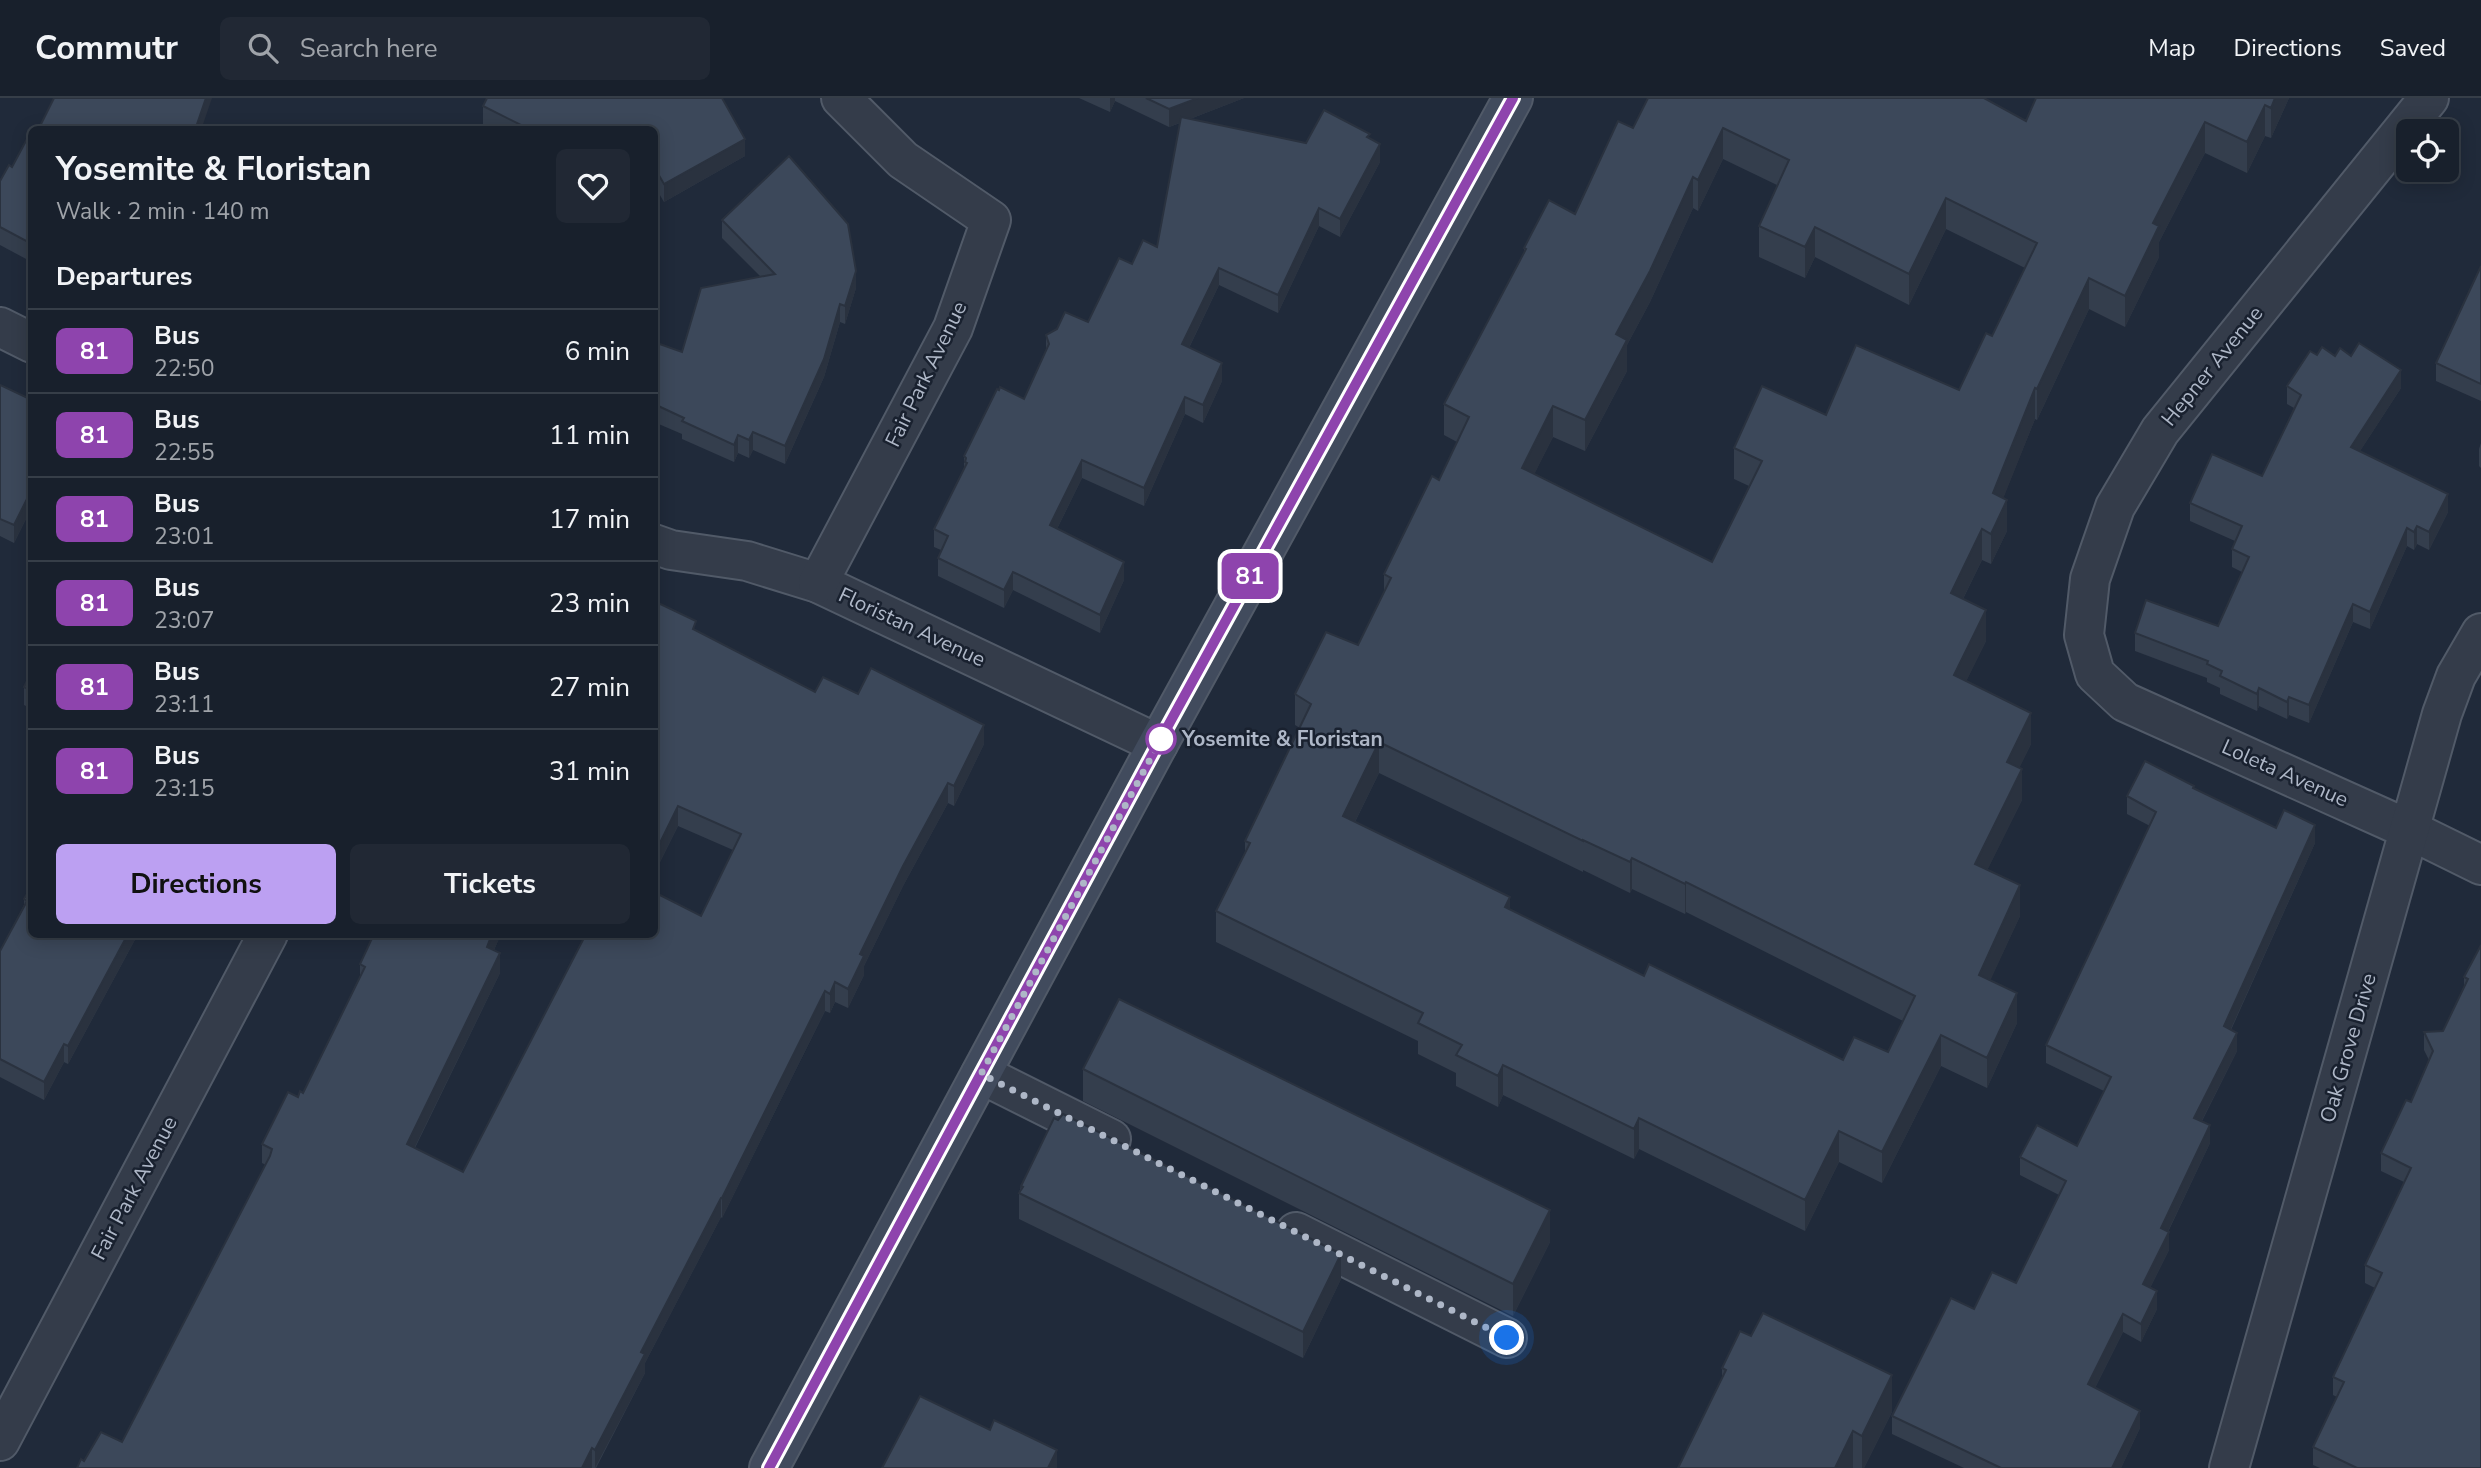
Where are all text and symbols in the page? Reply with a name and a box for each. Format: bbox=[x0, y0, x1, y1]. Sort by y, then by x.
search box bbox=[220, 17, 710, 80]
text: Commutr bbox=[35, 26, 178, 71]
icon: search bbox=[244, 29, 282, 67]
text: Search here bbox=[300, 31, 438, 66]
text: Map bbox=[2148, 32, 2195, 64]
text: Directions bbox=[2233, 32, 2342, 64]
text: Saved bbox=[2380, 32, 2446, 64]
map controls bbox=[2396, 119, 2459, 182]
button: locate bbox=[2396, 119, 2459, 182]
text: Yosemite & Floristan bbox=[56, 147, 371, 192]
button: heart bbox=[556, 149, 630, 223]
text: Walk · 2 min · 140 m bbox=[56, 196, 269, 227]
text: Departures bbox=[56, 259, 192, 294]
street label: Fair Park Avenue bbox=[879, 296, 973, 452]
street label: Hepner Avenue bbox=[2155, 300, 2269, 432]
text: Bus bbox=[154, 318, 200, 353]
text: 6 min bbox=[565, 334, 630, 369]
text: 81 bbox=[80, 335, 109, 367]
text: 22:50 bbox=[154, 353, 214, 384]
text: Bus bbox=[154, 402, 200, 437]
text: 11 min bbox=[549, 418, 630, 453]
text: 81 bbox=[80, 419, 109, 451]
text: 22:55 bbox=[154, 437, 214, 468]
text: Bus bbox=[154, 486, 200, 521]
text: 17 min bbox=[549, 502, 630, 537]
text: 81 bbox=[80, 503, 109, 535]
text: 23:01 bbox=[154, 521, 214, 552]
line badge: 81 bbox=[1218, 553, 1282, 599]
text: 81 bbox=[1236, 560, 1264, 592]
text: Bus bbox=[154, 570, 200, 605]
street label: Floristan Avenue bbox=[834, 581, 990, 673]
text: 23 min bbox=[549, 586, 630, 621]
text: 81 bbox=[80, 587, 109, 619]
text: 23:07 bbox=[154, 605, 214, 636]
text: Bus bbox=[154, 654, 200, 689]
text: 27 min bbox=[549, 670, 630, 705]
text: 81 bbox=[80, 671, 109, 703]
text: 23:11 bbox=[154, 689, 214, 720]
marker: Yosemite & Floristan bbox=[1146, 724, 1176, 754]
place label: Yosemite & Floristan bbox=[1181, 725, 1383, 753]
street label: Loleta Avenue bbox=[2217, 733, 2353, 813]
text: Bus bbox=[154, 738, 200, 773]
text: 31 min bbox=[549, 754, 630, 789]
text: 81 bbox=[80, 755, 109, 787]
text: 23:15 bbox=[154, 773, 214, 804]
button: Directions bbox=[56, 844, 336, 924]
button: Tickets bbox=[350, 844, 630, 924]
street label: Oak Grove Drive bbox=[2313, 970, 2383, 1126]
street label: Fair Park Avenue bbox=[84, 1111, 184, 1265]
your location bbox=[1489, 1320, 1524, 1355]

